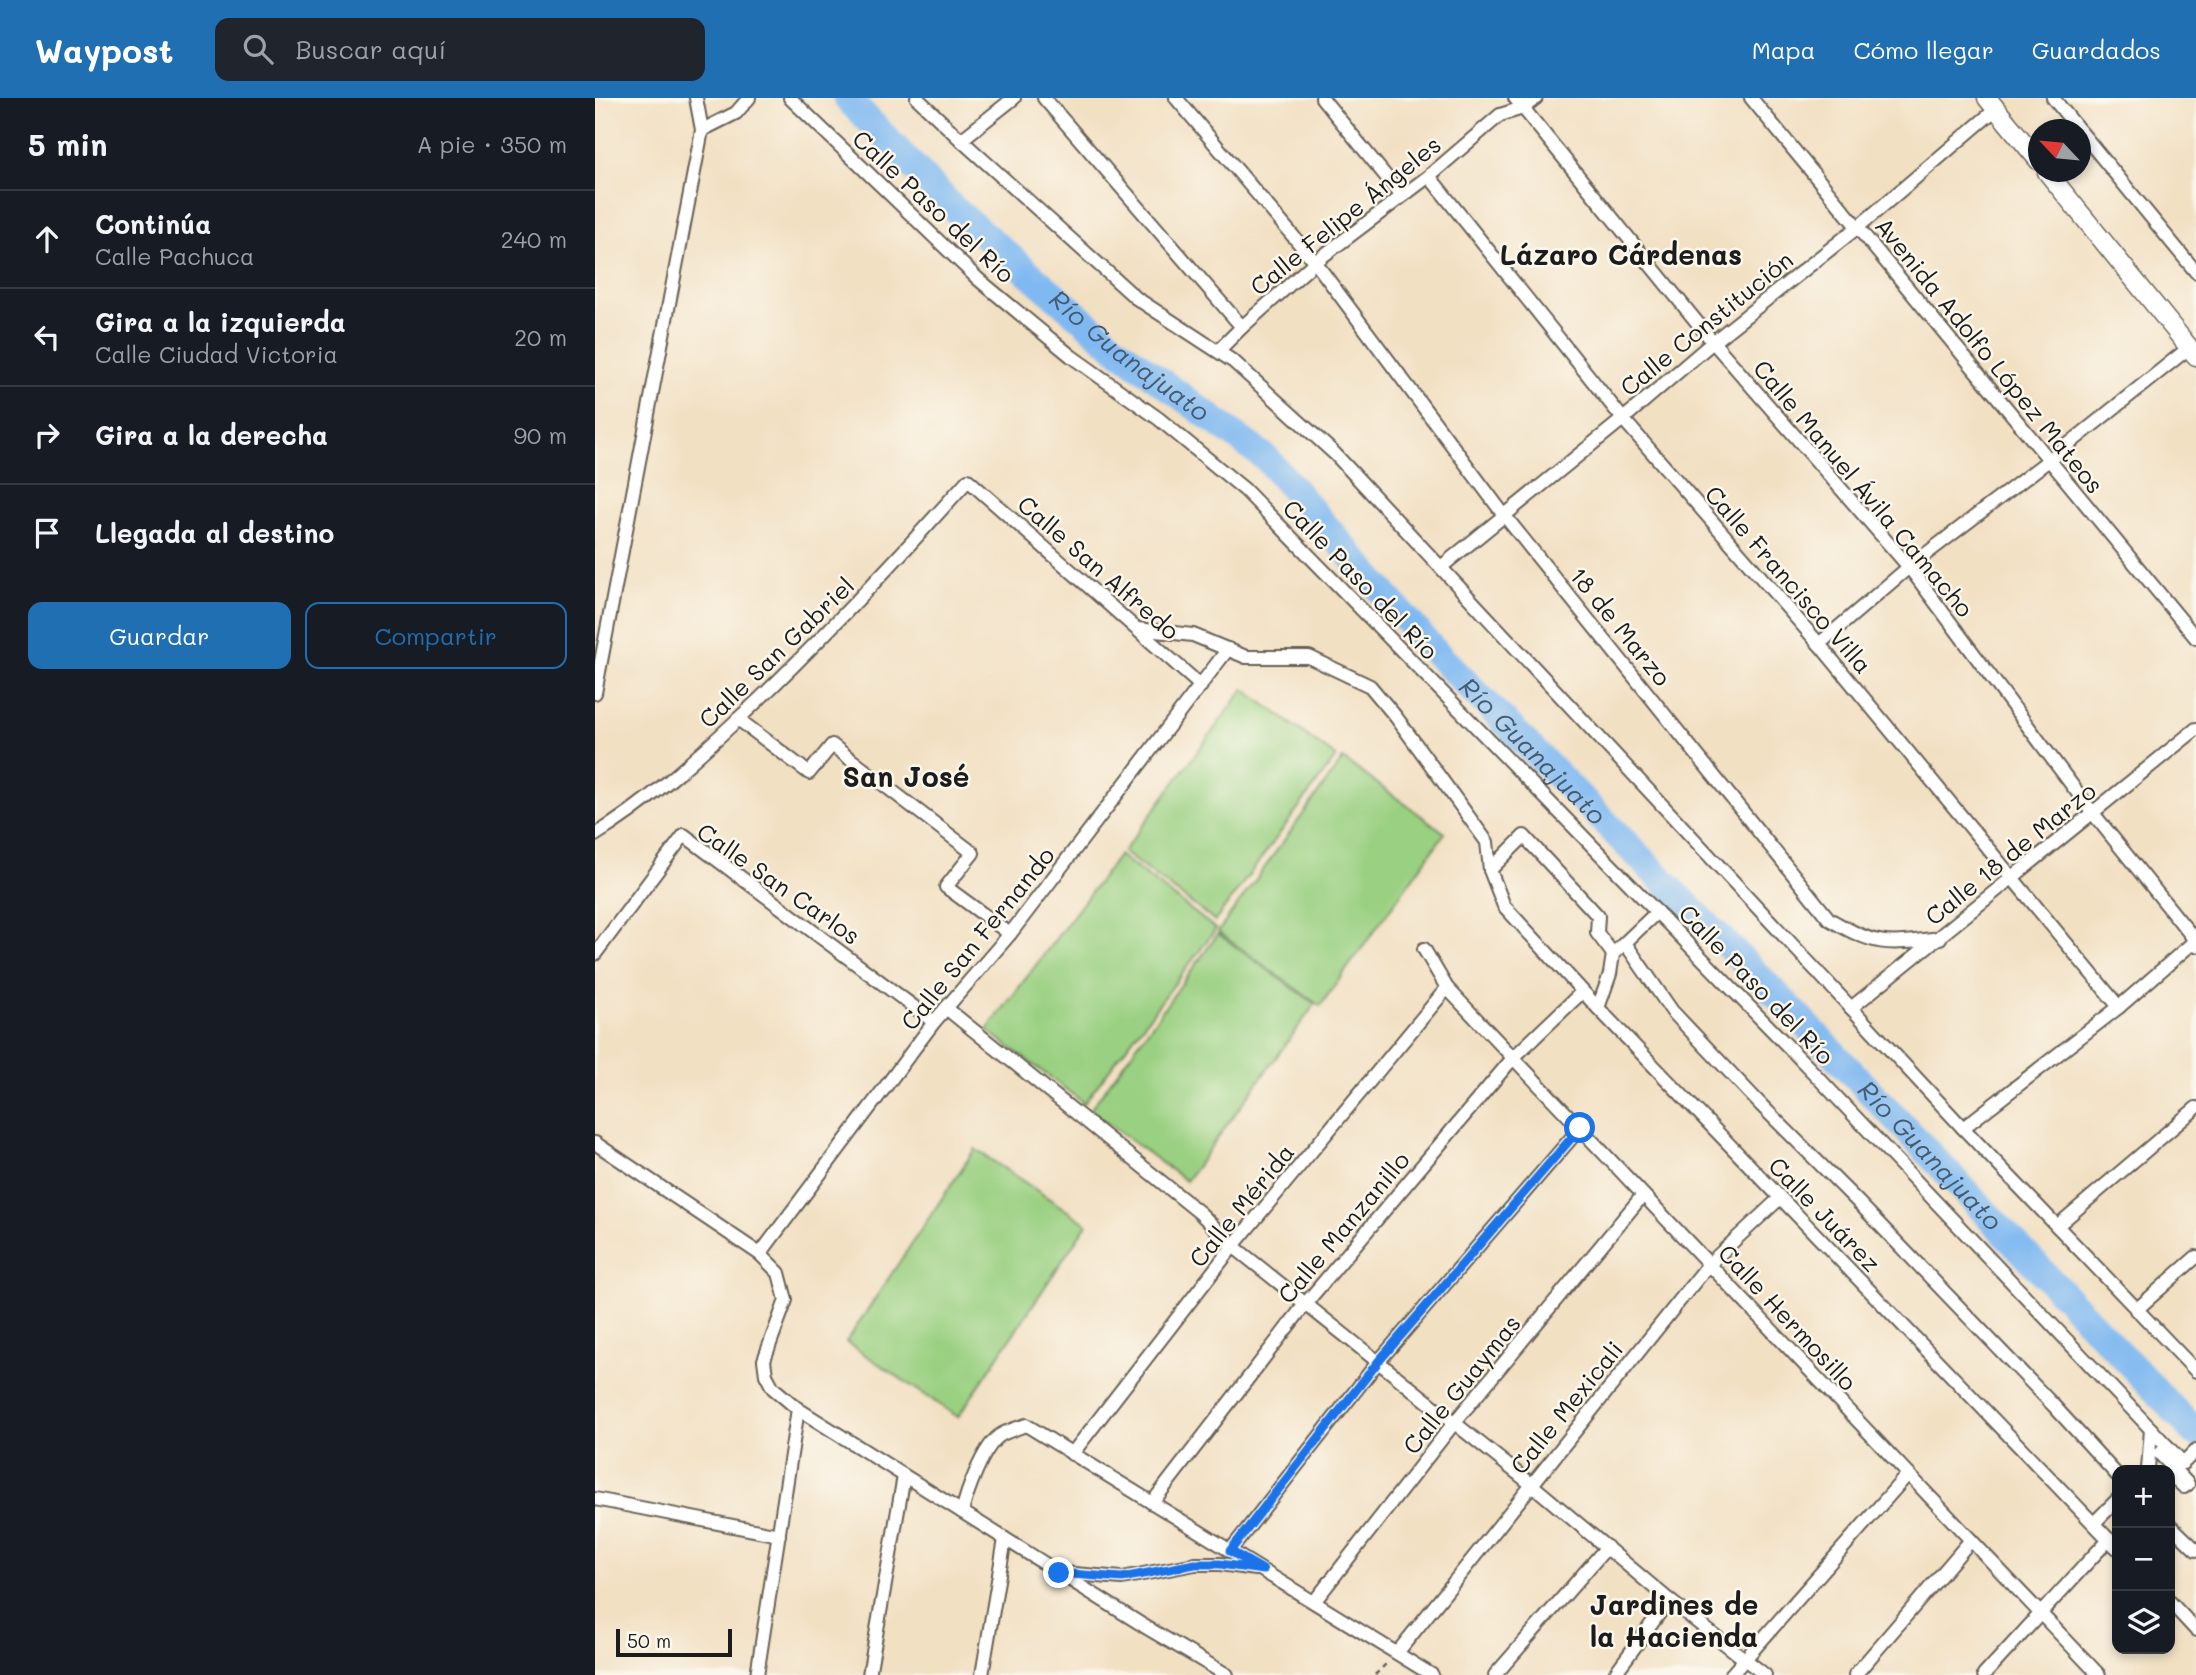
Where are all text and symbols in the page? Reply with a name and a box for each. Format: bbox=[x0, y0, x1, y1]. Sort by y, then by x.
search box bbox=[215, 18, 705, 81]
text: Waypost bbox=[35, 28, 173, 71]
icon: search bbox=[239, 30, 277, 68]
text: Buscar aquí bbox=[295, 32, 447, 66]
text: Mapa bbox=[1752, 34, 1816, 65]
text: Cómo llegar bbox=[1854, 34, 1994, 65]
text: Guardados bbox=[2032, 34, 2161, 65]
north arrow bbox=[2028, 119, 2091, 182]
street label: Calle Paso del Río bbox=[846, 123, 1022, 289]
text: 5 min bbox=[28, 124, 108, 164]
street label: Calle Felipe Ángeles bbox=[1243, 128, 1447, 302]
text: A pie · 350 m bbox=[417, 129, 567, 159]
text: Continúa bbox=[95, 207, 211, 241]
street label: Avenida Adolfo López Mateos bbox=[1869, 211, 2111, 499]
icon: ahead bbox=[28, 220, 66, 258]
text: 240 m bbox=[501, 224, 567, 254]
district label: Lázaro Cárdenas bbox=[1500, 236, 1742, 272]
text: Calle Pachuca bbox=[95, 241, 254, 271]
street label: Calle Constitución bbox=[1613, 244, 1799, 402]
water label: Río Guanajuato bbox=[1043, 282, 1217, 429]
text: Gira a la izquierda bbox=[95, 305, 346, 339]
icon: left bbox=[28, 318, 66, 356]
text: 20 m bbox=[514, 322, 567, 352]
text: Calle Ciudad Victoria bbox=[95, 339, 338, 369]
street label: Calle Manuel Ávila Camacho bbox=[1747, 353, 1981, 623]
icon: right bbox=[28, 416, 66, 454]
text: Gira a la derecha bbox=[95, 418, 328, 452]
text: 90 m bbox=[514, 420, 567, 450]
street label: Calle Francisco Villa bbox=[1699, 479, 1879, 679]
street label: Calle San Alfredo bbox=[1012, 488, 1186, 646]
street label: Calle Paso del Río bbox=[1277, 492, 1445, 666]
icon: arrive bbox=[28, 514, 66, 552]
text: Llegada al destino bbox=[95, 516, 334, 550]
street label: 18 de Marzo bbox=[1564, 560, 1678, 692]
street label: Calle San Gabriel bbox=[692, 570, 860, 734]
button: Guardar bbox=[28, 602, 291, 669]
button: Compartir bbox=[305, 602, 567, 669]
water label: Río Guanajuato bbox=[1452, 669, 1614, 832]
district label: San José bbox=[842, 758, 970, 794]
street label: Calle 18 de Marzo bbox=[1918, 775, 2102, 931]
street label: Calle San Carlos bbox=[691, 815, 867, 951]
street label: Calle San Fernando bbox=[893, 840, 1061, 1036]
street label: Calle Paso del Río bbox=[1673, 897, 1841, 1071]
water label: Río Guanajuato bbox=[1851, 1073, 2010, 1237]
route start bbox=[1564, 1112, 1595, 1143]
street label: Calle Mérida bbox=[1182, 1137, 1300, 1273]
street label: Calle Manzanillo bbox=[1270, 1145, 1416, 1309]
street label: Calle Juárez bbox=[1762, 1150, 1888, 1278]
street label: Calle Hermosillo bbox=[1712, 1237, 1864, 1397]
street label: Calle Guaymas bbox=[1395, 1308, 1527, 1460]
street label: Calle Mexicali bbox=[1503, 1334, 1629, 1480]
map controls bbox=[2112, 1465, 2175, 1654]
button: + bbox=[2112, 1465, 2175, 1528]
button: − bbox=[2112, 1528, 2175, 1591]
route end bbox=[1043, 1557, 1074, 1588]
district label: Jardines de la Hacienda bbox=[1590, 1586, 1758, 1654]
button: layers bbox=[2112, 1591, 2175, 1654]
scale bar bbox=[616, 1626, 731, 1658]
text: 50 m bbox=[627, 1628, 671, 1653]

